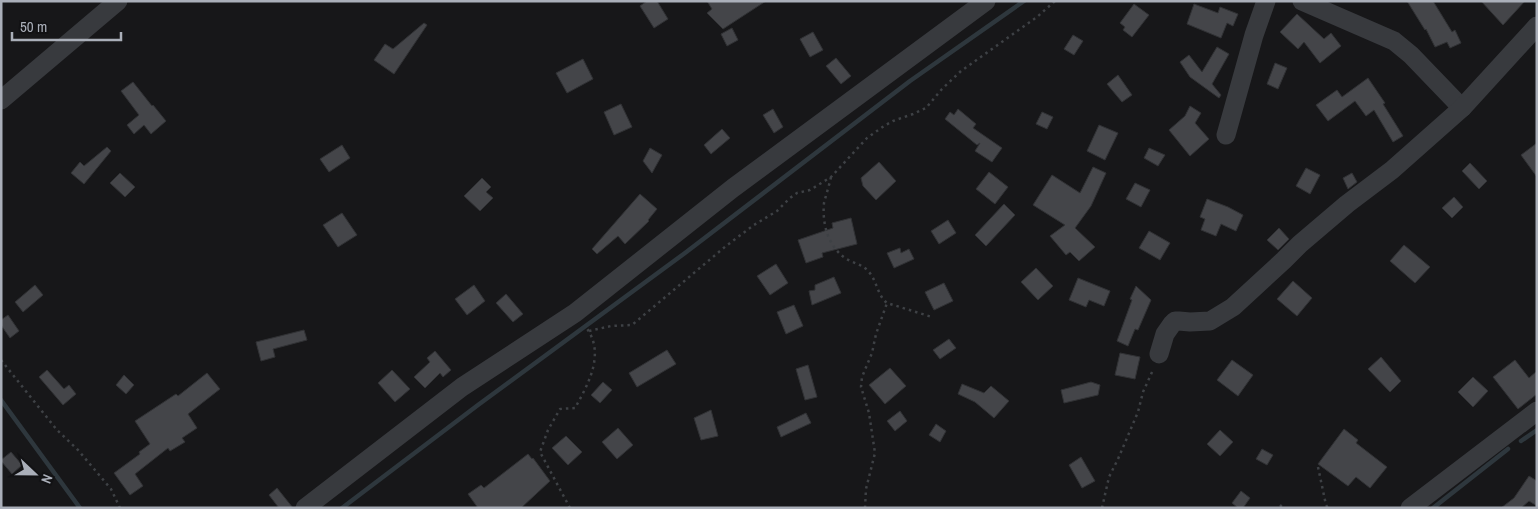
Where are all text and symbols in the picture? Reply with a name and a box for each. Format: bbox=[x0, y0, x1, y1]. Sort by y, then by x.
scale bar bbox=[12, 10, 121, 42]
text: 50 m bbox=[20, 16, 47, 37]
north arrow bbox=[10, 449, 60, 499]
text: N bbox=[37, 472, 57, 486]

